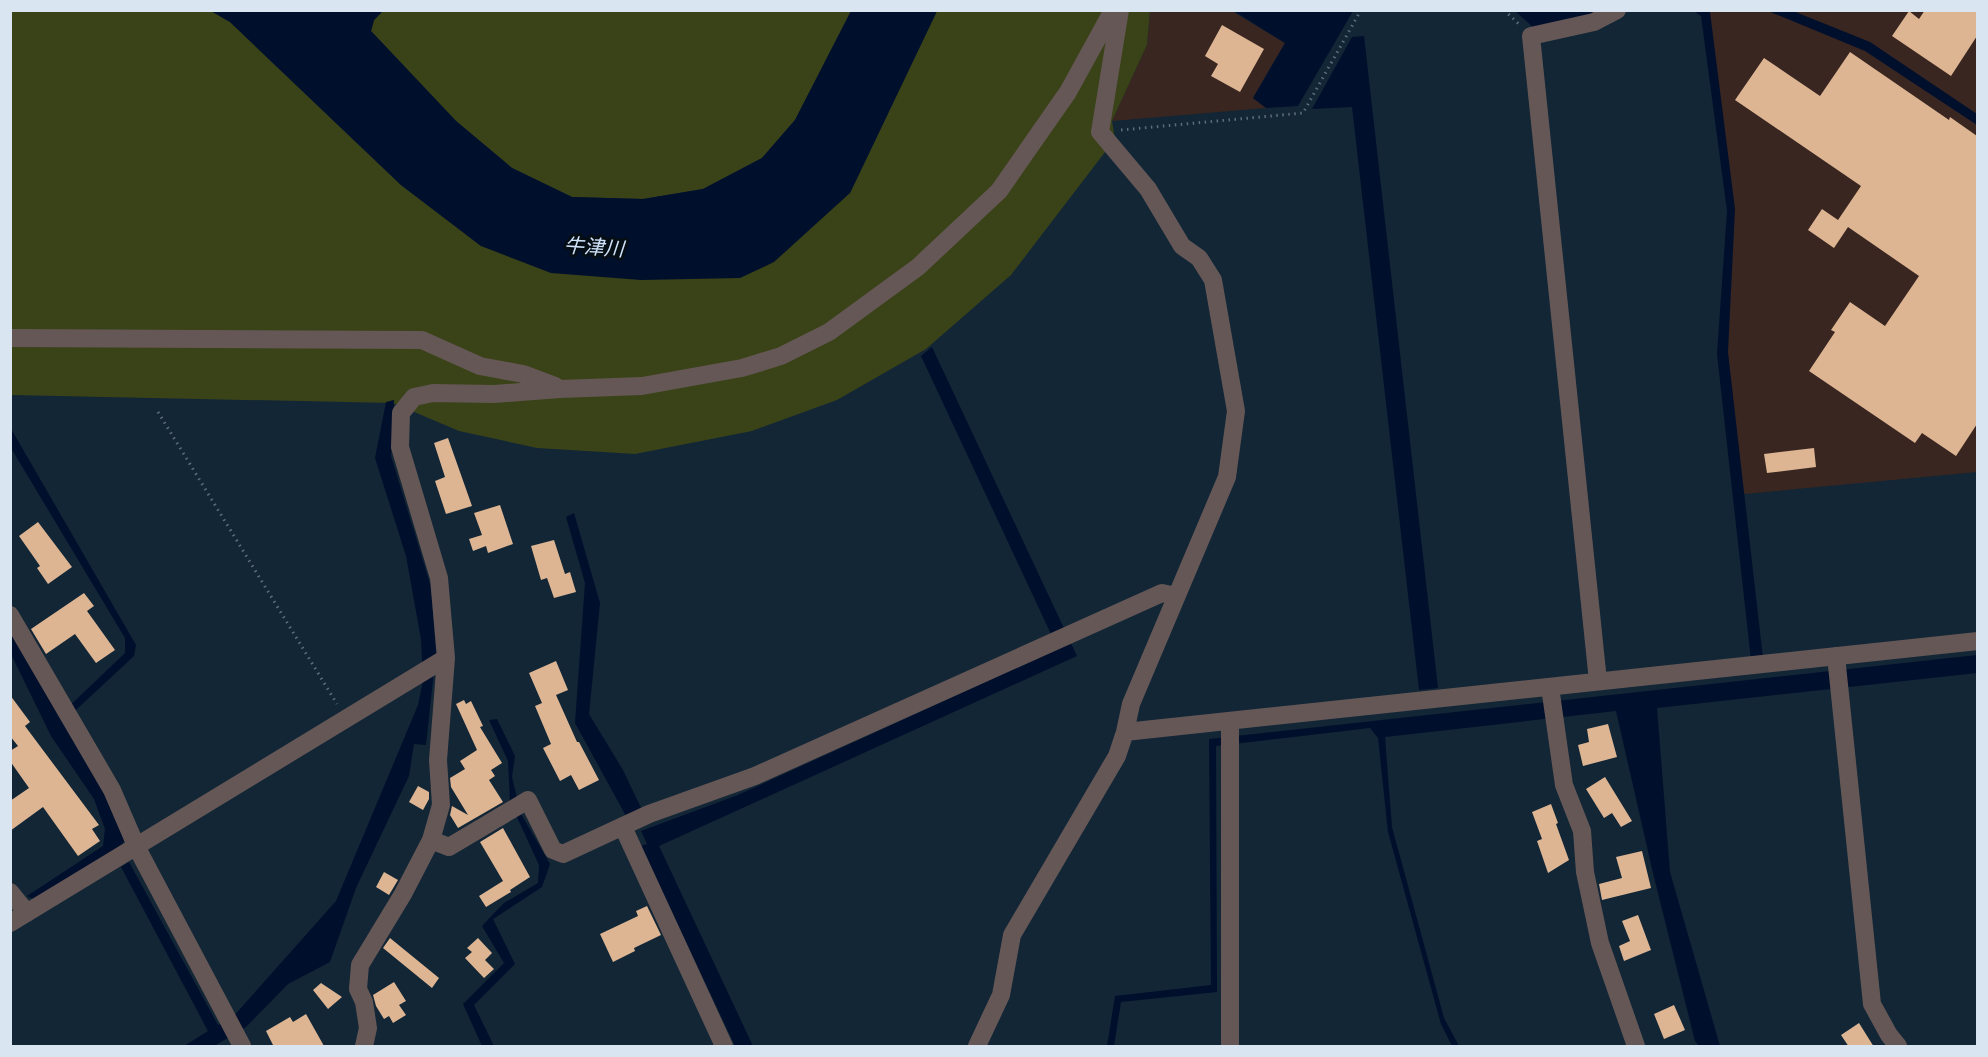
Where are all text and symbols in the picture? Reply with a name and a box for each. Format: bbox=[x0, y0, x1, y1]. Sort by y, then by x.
water label: 牛津川 bbox=[563, 233, 627, 261]

